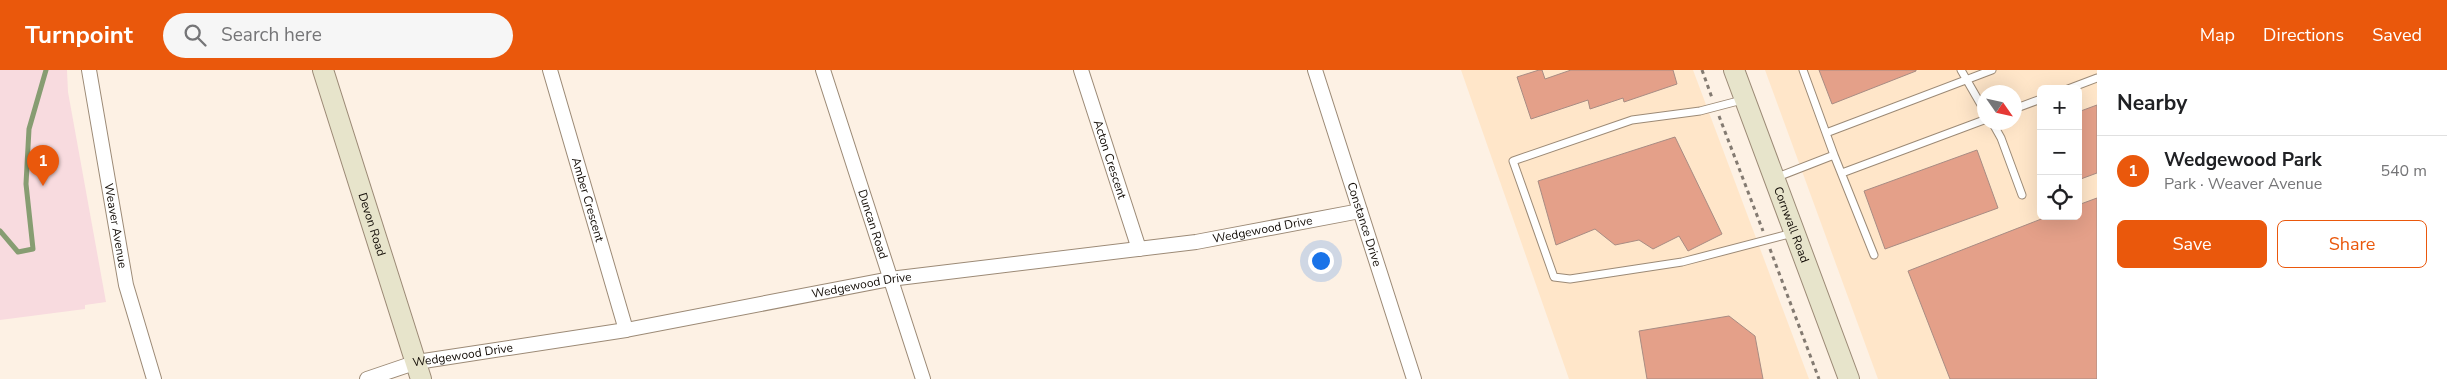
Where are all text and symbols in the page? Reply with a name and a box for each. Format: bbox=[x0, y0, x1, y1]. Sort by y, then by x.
search box bbox=[163, 13, 513, 58]
text: Turnpoint bbox=[25, 19, 133, 51]
icon: search bbox=[181, 21, 209, 49]
text: Search here bbox=[221, 22, 322, 48]
text: Map bbox=[2200, 23, 2235, 47]
text: Directions bbox=[2263, 23, 2344, 47]
text: Saved bbox=[2372, 23, 2422, 47]
north arrow bbox=[1977, 85, 2022, 130]
map controls bbox=[2037, 85, 2082, 220]
button: + bbox=[2037, 85, 2082, 130]
text: Nearby bbox=[2117, 89, 2187, 117]
street label: Acton Crescent bbox=[1090, 118, 1131, 202]
button: − bbox=[2037, 130, 2082, 175]
pin: 1 bbox=[27, 145, 59, 186]
text: Wedgewood Park bbox=[2164, 147, 2322, 173]
street label: Amber Crescent bbox=[568, 156, 608, 244]
text: 1 bbox=[2128, 160, 2138, 182]
text: 540 m bbox=[2380, 160, 2427, 182]
text: Park · Weaver Avenue bbox=[2164, 173, 2322, 195]
button: locate bbox=[2037, 175, 2082, 220]
street label: Constance Drive bbox=[1343, 180, 1385, 268]
street label: Weaver Avenue bbox=[101, 182, 131, 269]
street label: Cornwall Road bbox=[1770, 184, 1813, 265]
street label: Duncan Road bbox=[854, 187, 892, 261]
street label: Devon Road bbox=[354, 191, 390, 258]
street label: Wedgewood Drive bbox=[1211, 212, 1314, 247]
button: Save bbox=[2117, 220, 2267, 268]
button: Share bbox=[2277, 220, 2427, 268]
your location bbox=[1308, 248, 1334, 274]
street label: Wedgewood Drive bbox=[810, 268, 912, 302]
street label: Wedgewood Drive bbox=[411, 339, 514, 371]

